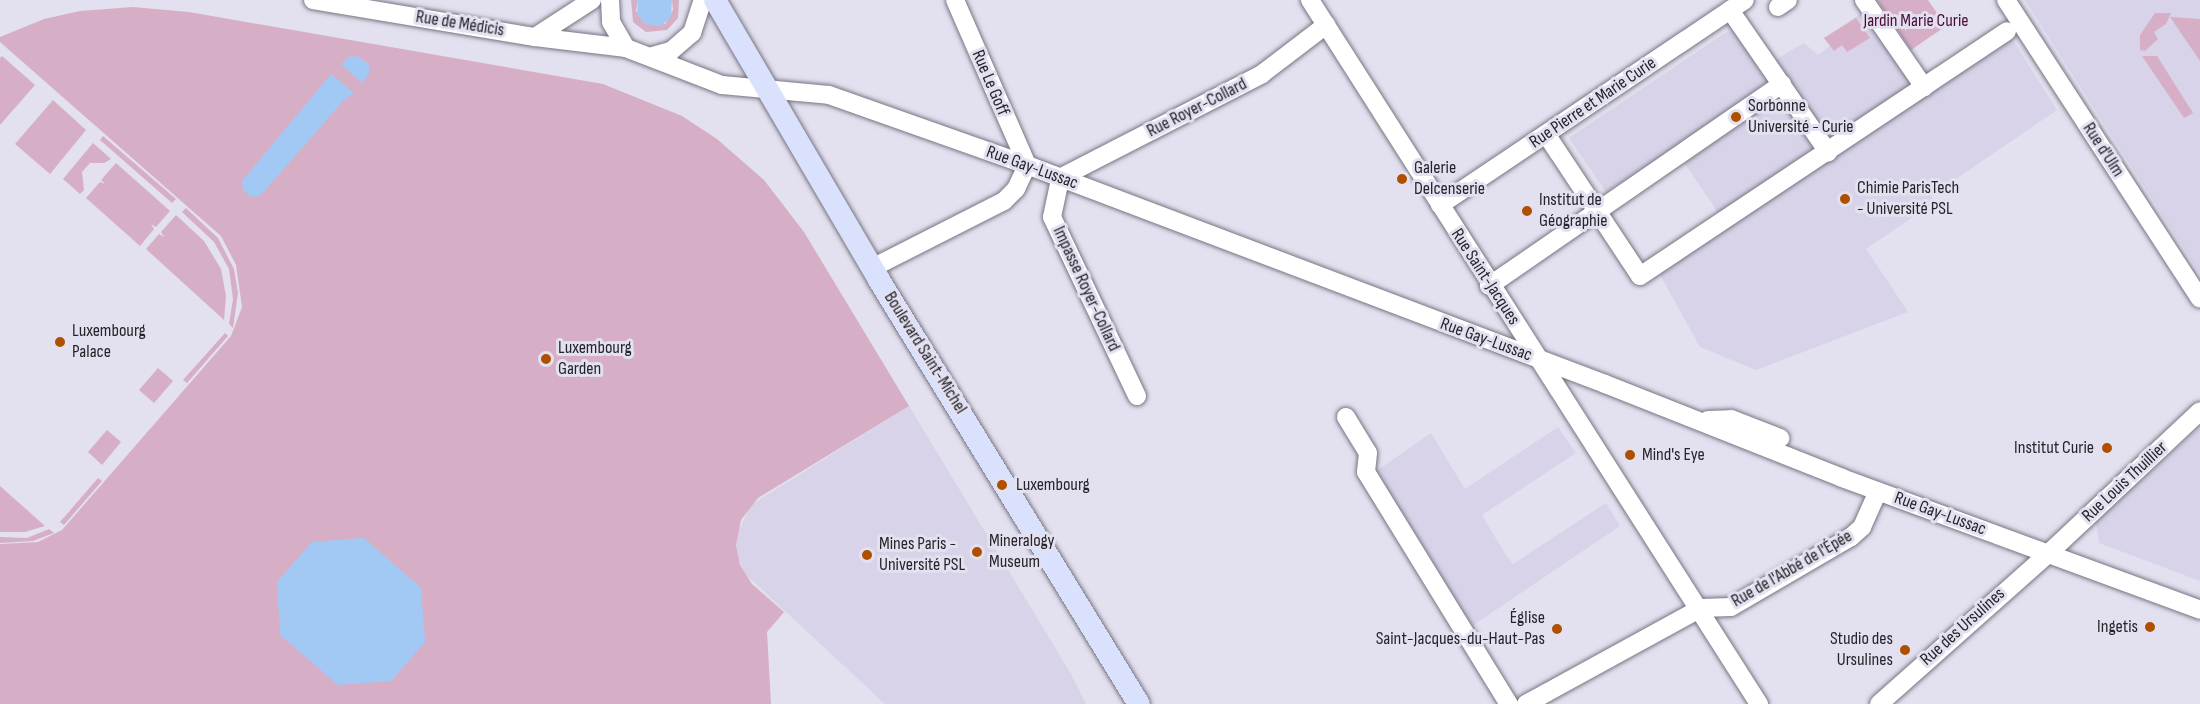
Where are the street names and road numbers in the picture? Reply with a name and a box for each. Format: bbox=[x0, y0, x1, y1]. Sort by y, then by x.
street label: Rue de Médicis bbox=[414, 6, 506, 42]
street label: Rue Le Goff bbox=[967, 47, 1013, 119]
street label: Rue Pierre et Marie Curie bbox=[1526, 53, 1660, 153]
street label: Rue Royer-Collard bbox=[1143, 74, 1251, 142]
street label: Rue d'Ulm bbox=[2078, 119, 2128, 181]
street label: Rue Gay-Lussac bbox=[983, 141, 1081, 195]
street label: Impasse Royer-Collard bbox=[1048, 223, 1124, 355]
street label: Rue Saint-Jacques bbox=[1446, 225, 1524, 329]
street label: Boulevard Saint-Michel bbox=[879, 288, 971, 418]
street label: Rue Gay-Lussac bbox=[1437, 313, 1535, 367]
street label: Rue Louis Thuillier bbox=[2078, 437, 2172, 527]
street label: Rue Gay-Lussac bbox=[1891, 487, 1989, 541]
street label: Rue de l'Abbé de l'Épée bbox=[1728, 526, 1856, 612]
street label: Rue des Ursulines bbox=[1916, 583, 2010, 671]

